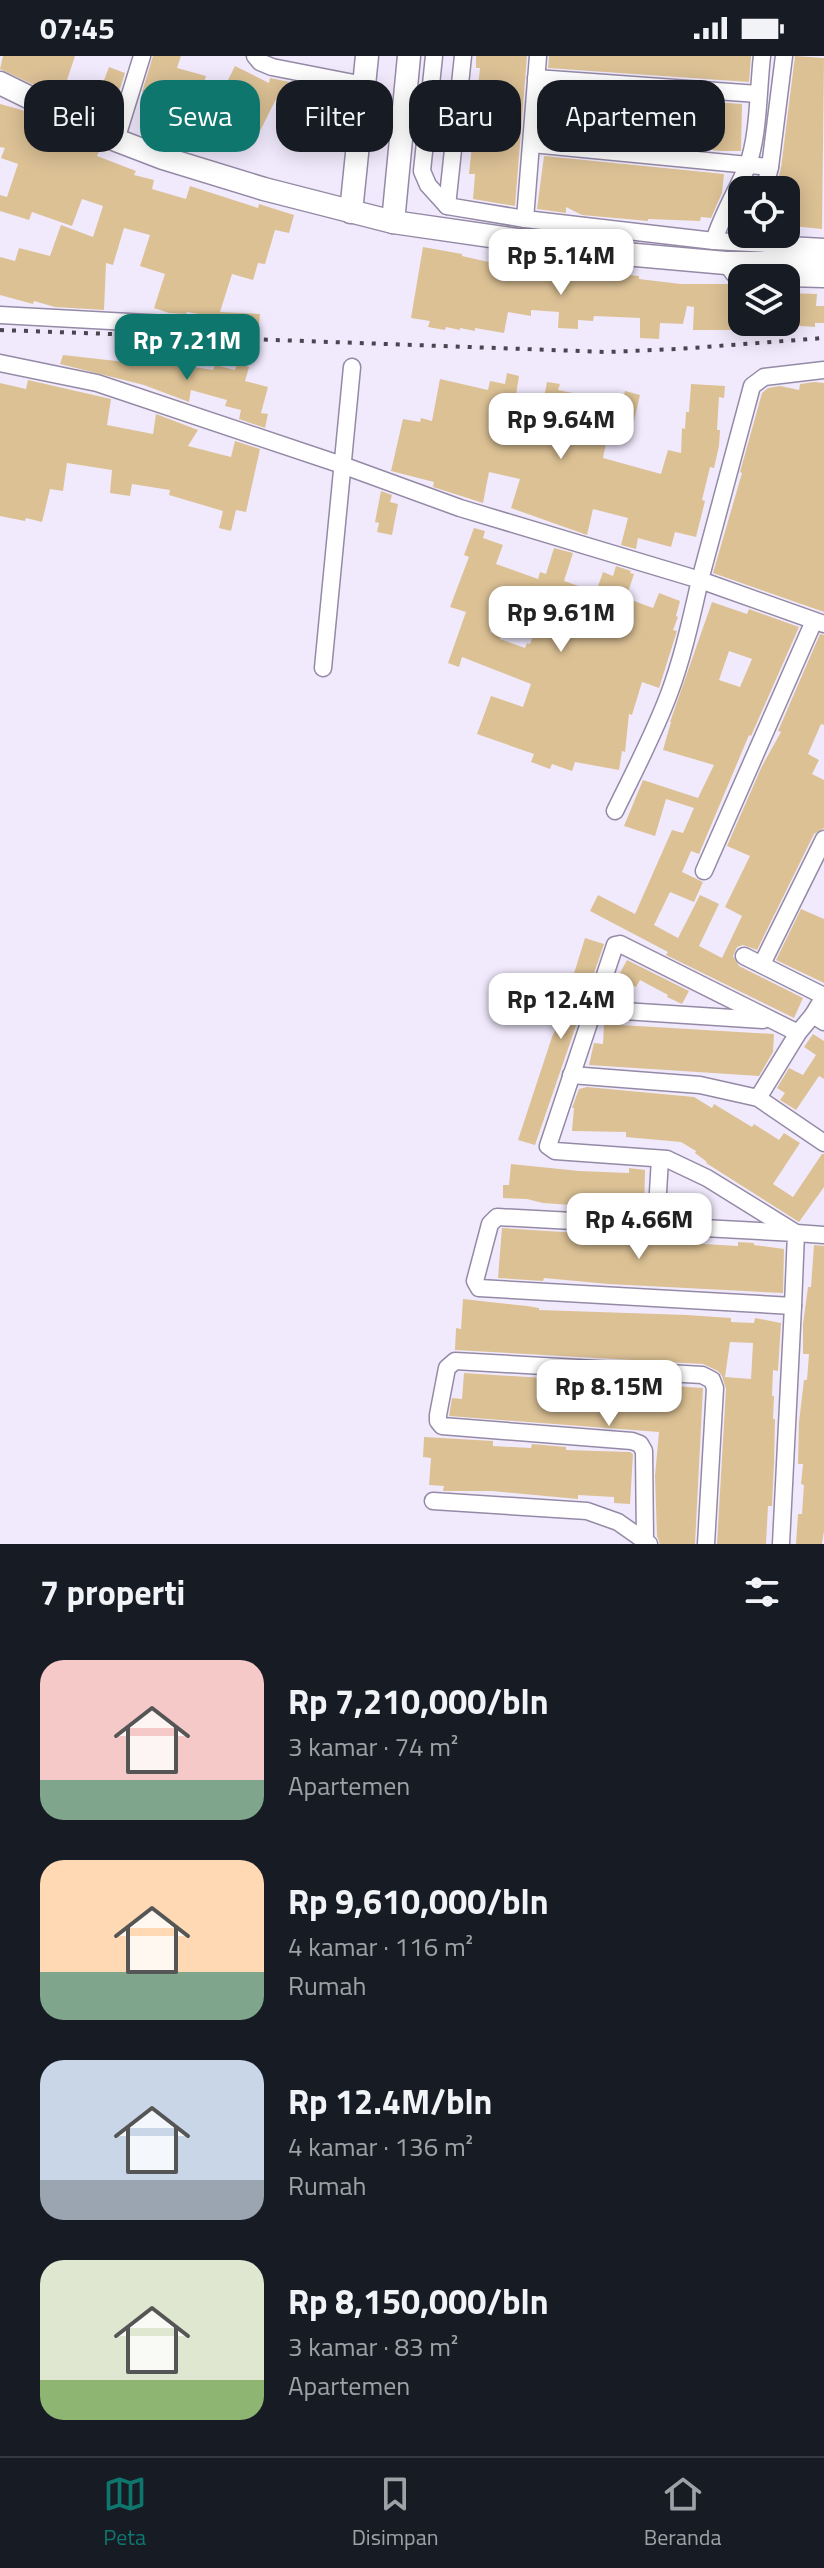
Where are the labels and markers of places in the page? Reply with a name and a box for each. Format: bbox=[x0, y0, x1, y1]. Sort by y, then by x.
pin: Rp 5.14M bbox=[478, 229, 644, 297]
pin: Rp 7.21M bbox=[104, 314, 270, 382]
pin: Rp 9.64M bbox=[478, 393, 644, 461]
pin: Rp 9.61M bbox=[478, 586, 644, 654]
pin: Rp 12.4M bbox=[478, 973, 644, 1041]
pin: Rp 4.66M bbox=[556, 1193, 722, 1261]
pin: Rp 8.15M bbox=[526, 1360, 692, 1428]

